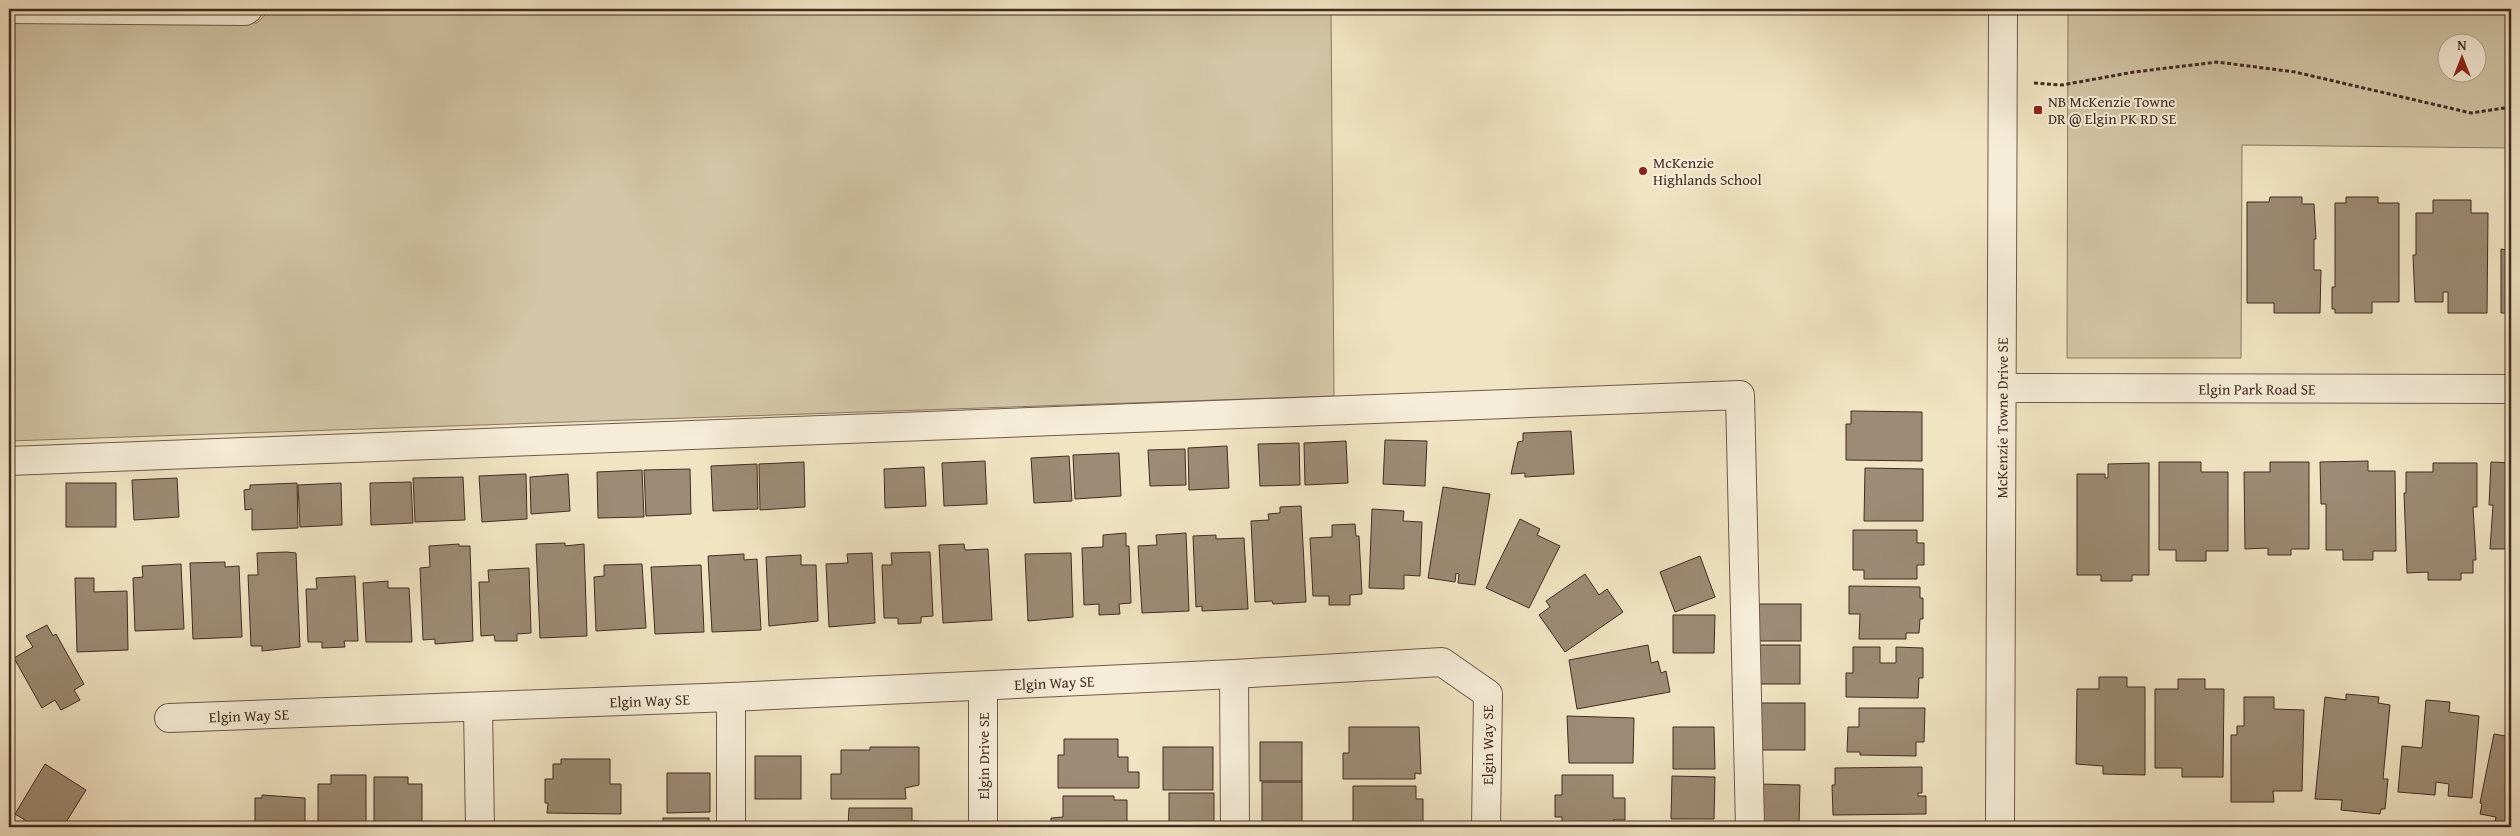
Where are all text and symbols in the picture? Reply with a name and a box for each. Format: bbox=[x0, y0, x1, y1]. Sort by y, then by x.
north arrow bbox=[2438, 32, 2488, 82]
text: N bbox=[2457, 35, 2467, 55]
place label: NB McKenzie Towne DR @ Elgin PK RD SE bbox=[2048, 91, 2177, 129]
marker: NB McKenzie Towne DR @ Elgin PK RD SE bbox=[2032, 104, 2044, 116]
place label: McKenzie Highlands School bbox=[1653, 152, 1762, 190]
marker: McKenzie Highlands School bbox=[1637, 165, 1649, 177]
street label: McKenzie Towne Drive SE bbox=[1991, 337, 2012, 499]
street label: Elgin Park Road SE bbox=[2198, 378, 2316, 399]
street label: Elgin Way SE bbox=[1014, 670, 1095, 695]
street label: Elgin Way SE bbox=[609, 688, 691, 712]
street label: Elgin Way SE bbox=[208, 703, 290, 727]
street label: Elgin Way SE bbox=[1477, 705, 1498, 785]
street label: Elgin Drive SE bbox=[973, 712, 994, 800]

